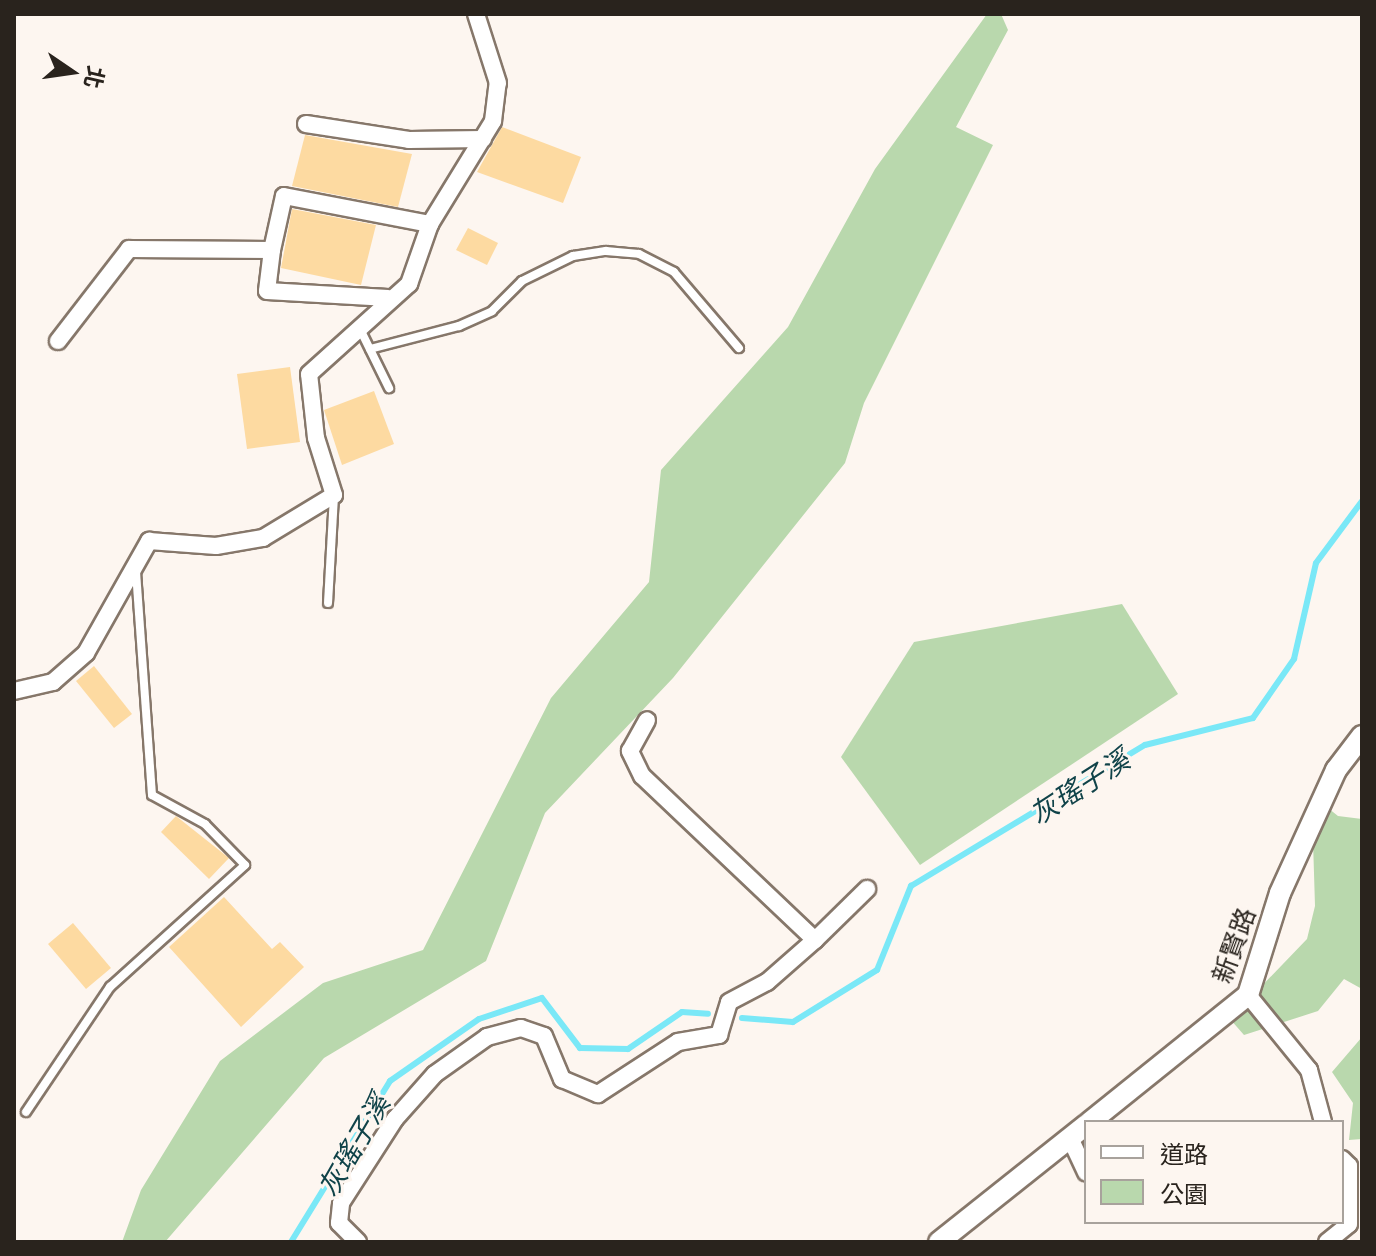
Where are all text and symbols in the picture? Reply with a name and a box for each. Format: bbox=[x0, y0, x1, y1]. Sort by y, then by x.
north arrow bbox=[32, 32, 112, 112]
text: 北 bbox=[78, 63, 112, 91]
water label: 灰瑤子溪 bbox=[1023, 741, 1135, 831]
street label: 新賢路 bbox=[1205, 903, 1261, 987]
water label: 灰瑤子溪 bbox=[310, 1088, 396, 1202]
legend bbox=[1084, 1120, 1344, 1224]
text: 道路 bbox=[1160, 1137, 1208, 1169]
text: 公園 bbox=[1160, 1177, 1208, 1209]

